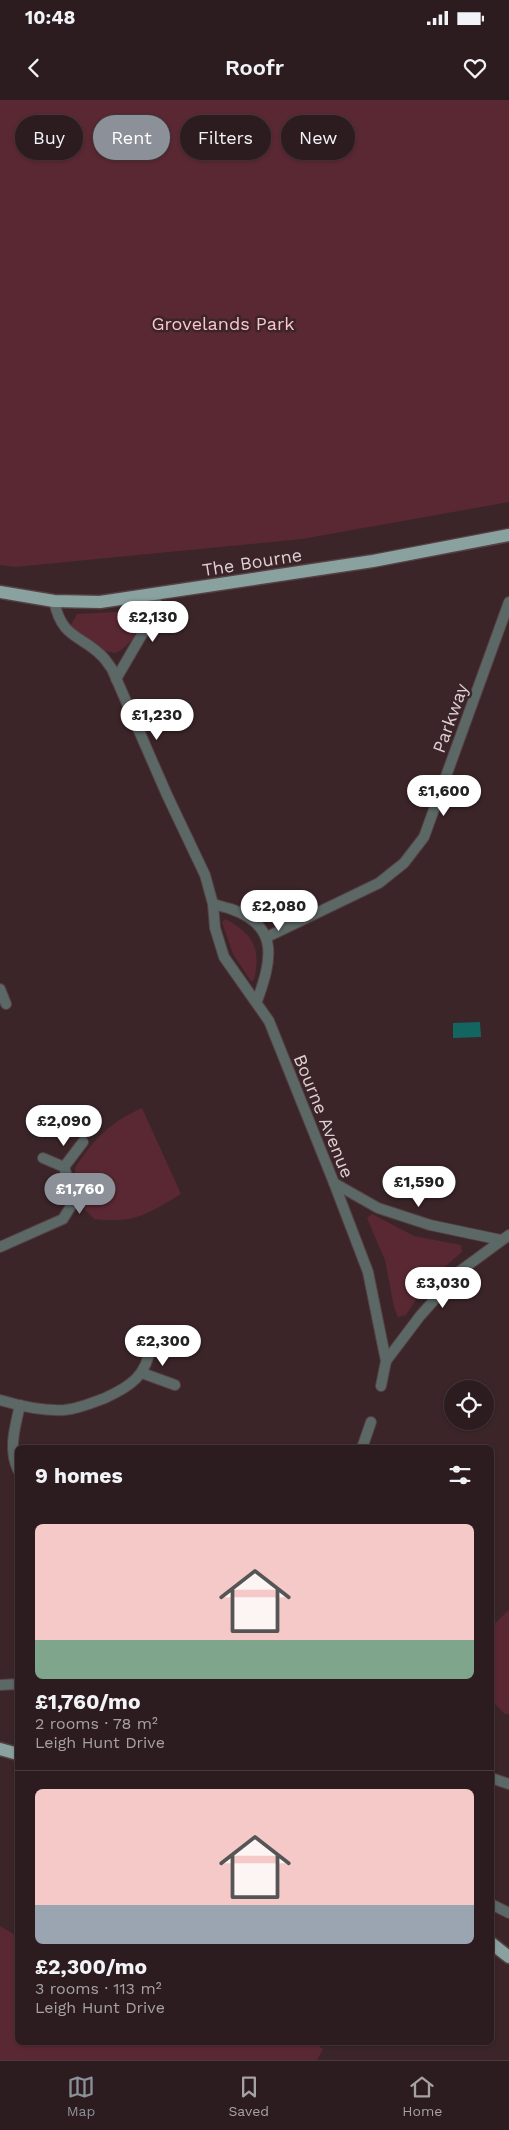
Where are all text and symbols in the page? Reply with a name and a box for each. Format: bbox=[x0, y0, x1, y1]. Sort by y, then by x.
text: 10:48 bbox=[25, 6, 75, 29]
icon: back bbox=[20, 54, 48, 82]
icon: heart bbox=[461, 54, 489, 82]
text: Roofr bbox=[225, 55, 284, 80]
chip: Buy bbox=[15, 115, 83, 160]
chip: Rent bbox=[93, 115, 170, 160]
chip: Filters bbox=[180, 115, 271, 160]
chip: New bbox=[281, 115, 355, 160]
park label: Grovelands Park bbox=[151, 313, 295, 334]
street label: The Bourne bbox=[201, 544, 303, 580]
pin: £2,130 bbox=[112, 600, 194, 643]
text: £2,130 bbox=[128, 607, 178, 626]
street label: Parkway bbox=[428, 680, 473, 756]
pin: £1,230 bbox=[116, 698, 198, 741]
text: £1,230 bbox=[132, 705, 182, 724]
pin: £1,600 bbox=[403, 774, 485, 817]
text: £1,600 bbox=[418, 781, 470, 800]
pin: £2,080 bbox=[238, 890, 320, 932]
text: £2,080 bbox=[252, 896, 306, 915]
street label: Bourne Avenue bbox=[290, 1051, 358, 1181]
pin: £2,090 bbox=[23, 1104, 105, 1147]
text: £2,090 bbox=[37, 1111, 91, 1130]
pin: £1,590 bbox=[378, 1166, 460, 1208]
pin: £1,760 bbox=[39, 1172, 121, 1215]
text: £1,590 bbox=[394, 1172, 444, 1191]
text: £1,760 bbox=[55, 1179, 105, 1198]
pin: £3,030 bbox=[402, 1266, 484, 1309]
text: £3,030 bbox=[416, 1273, 470, 1292]
pin: £2,300 bbox=[122, 1324, 204, 1367]
text: £2,300 bbox=[136, 1331, 190, 1350]
map controls bbox=[444, 1380, 494, 1430]
button: locate bbox=[444, 1380, 494, 1430]
icon: filters bbox=[446, 1461, 474, 1489]
text: 9 homes bbox=[35, 1463, 123, 1488]
icon: home bbox=[210, 1556, 300, 1646]
text: £1,760/mo bbox=[35, 1689, 140, 1714]
text: 2 rooms · 78 m² bbox=[35, 1714, 158, 1733]
text: Leigh Hunt Drive bbox=[35, 1733, 165, 1752]
icon: home bbox=[210, 1822, 300, 1912]
text: £2,300/mo bbox=[35, 1954, 147, 1979]
text: 3 rooms · 113 m² bbox=[35, 1979, 162, 1998]
text: Leigh Hunt Drive bbox=[35, 1998, 165, 2017]
tab: Map bbox=[67, 2073, 95, 2119]
tab: Saved bbox=[228, 2073, 269, 2119]
tab: Home bbox=[402, 2073, 442, 2119]

